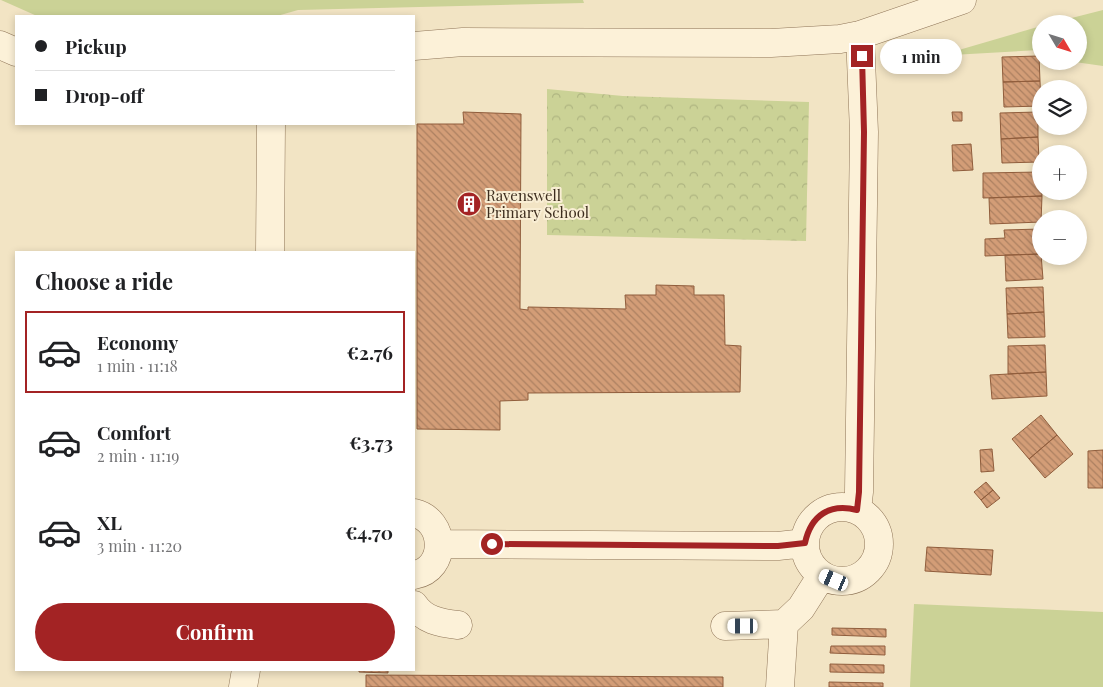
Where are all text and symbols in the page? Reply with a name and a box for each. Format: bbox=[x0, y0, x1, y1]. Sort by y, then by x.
north arrow bbox=[1032, 15, 1088, 70]
map controls bbox=[1032, 15, 1087, 265]
text: Pickup bbox=[65, 33, 127, 59]
callout: 1 min bbox=[880, 38, 962, 74]
route end bbox=[851, 45, 873, 67]
text: 1 min bbox=[901, 46, 941, 67]
button: layers bbox=[1032, 80, 1087, 135]
text: Drop-off bbox=[65, 82, 143, 108]
button: + bbox=[1032, 145, 1087, 200]
place label: Ravenswell Primary School bbox=[486, 185, 589, 222]
building icon: Ravenswell Primary School bbox=[456, 191, 482, 217]
button: − bbox=[1032, 210, 1087, 265]
text: Choose a ride bbox=[35, 266, 173, 296]
text: Economy bbox=[97, 329, 178, 355]
icon: car bbox=[37, 330, 82, 375]
text: €2.76 bbox=[347, 339, 393, 365]
text: 1 min · 11:18 bbox=[97, 355, 178, 376]
text: Comfort bbox=[97, 419, 171, 445]
icon: car bbox=[37, 420, 82, 465]
text: €3.73 bbox=[349, 429, 393, 455]
text: 2 min · 11:19 bbox=[97, 445, 179, 466]
text: XL bbox=[97, 509, 122, 535]
icon: car bbox=[37, 510, 82, 555]
text: €4.70 bbox=[345, 519, 393, 545]
route start bbox=[481, 533, 503, 555]
text: 3 min · 11:20 bbox=[97, 535, 182, 556]
car bbox=[817, 567, 850, 593]
button: Confirm bbox=[35, 603, 395, 661]
car bbox=[728, 619, 758, 634]

